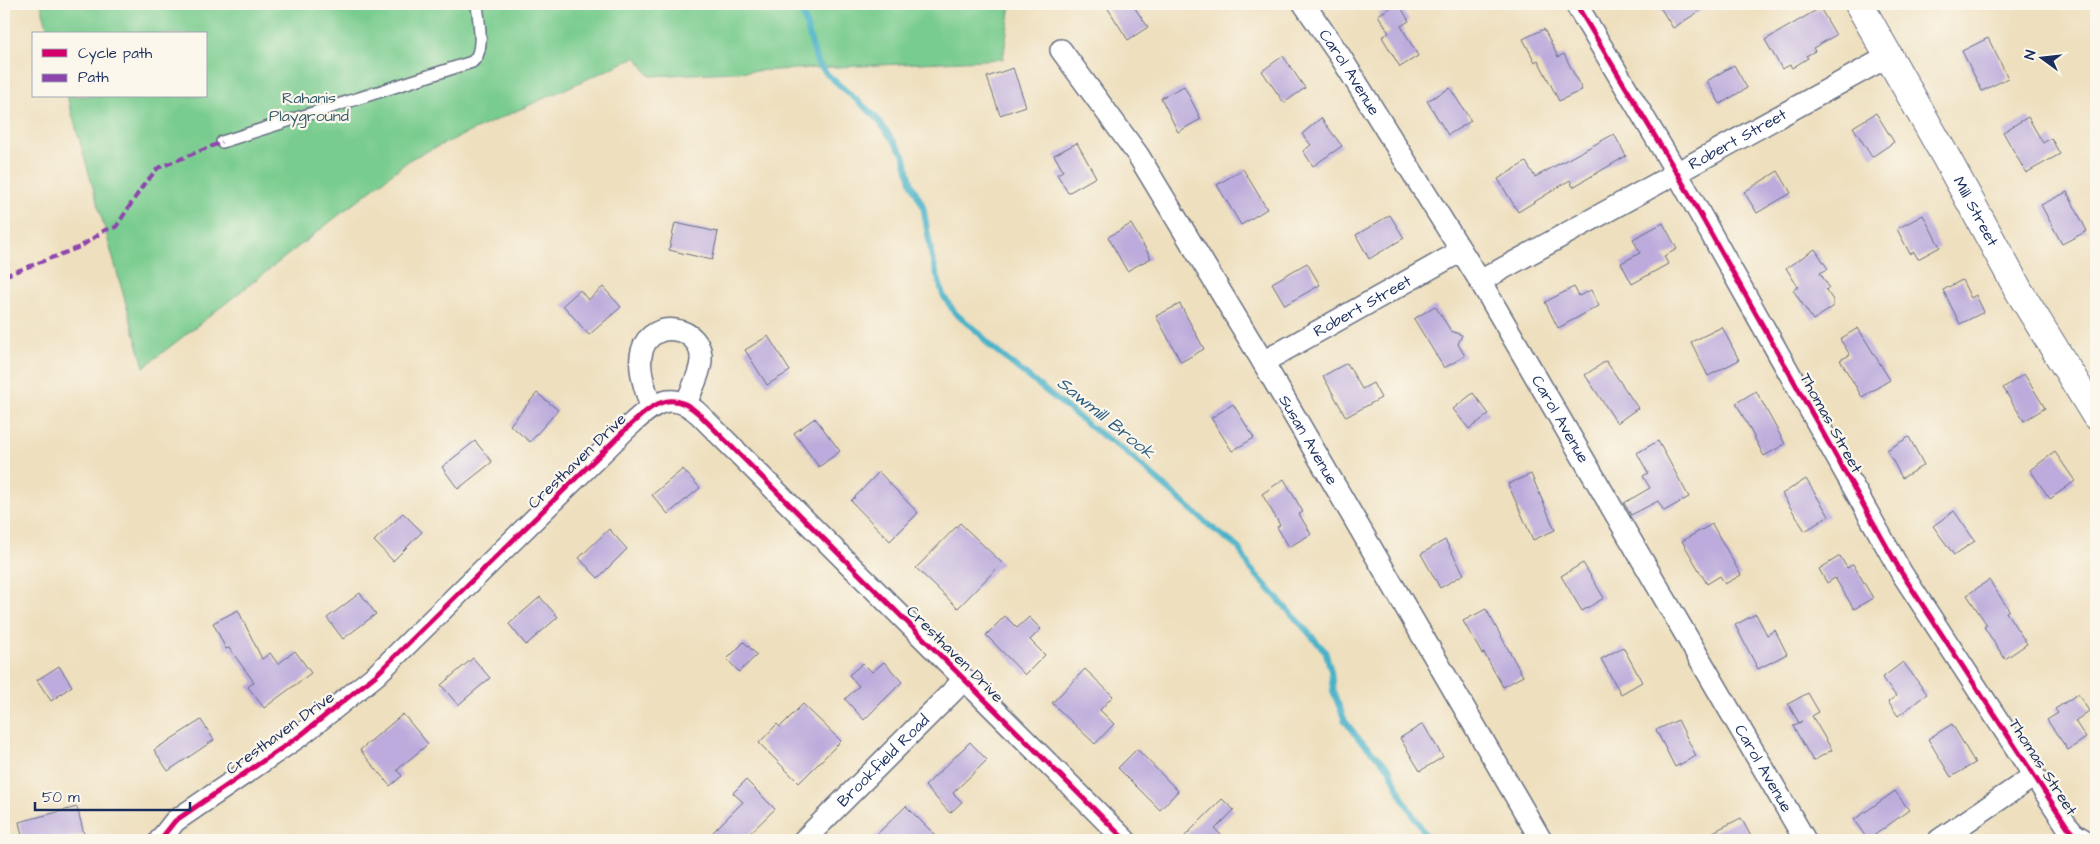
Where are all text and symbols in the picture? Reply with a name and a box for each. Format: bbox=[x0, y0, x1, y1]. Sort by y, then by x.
street label: Carol Avenue bbox=[1314, 25, 1385, 120]
legend bbox=[32, 32, 208, 98]
north arrow bbox=[2018, 32, 2068, 82]
text: Cycle path bbox=[78, 43, 153, 65]
text: N bbox=[2020, 48, 2041, 62]
text: Path bbox=[78, 67, 109, 88]
park label: Rahanis Playground bbox=[269, 87, 349, 128]
street label: Robert Street bbox=[1684, 103, 1791, 175]
street label: Mill Street bbox=[1948, 173, 2004, 251]
street label: Robert Street bbox=[1309, 270, 1416, 343]
street label: Thomas Street bbox=[1794, 369, 1868, 477]
water label: Sawmill Brook bbox=[1052, 371, 1161, 466]
street label: Carol Avenue bbox=[1526, 371, 1595, 467]
street label: Susan Avenue bbox=[1273, 391, 1343, 489]
street label: Cresthaven Drive bbox=[523, 408, 631, 514]
street label: Cresthaven Drive bbox=[902, 601, 1009, 708]
street label: Cresthaven Drive bbox=[221, 686, 339, 780]
street label: Brookfield Road bbox=[832, 710, 934, 812]
street label: Thomas Street bbox=[2003, 714, 2083, 820]
street label: Carol Avenue bbox=[1729, 720, 1798, 817]
scale bar bbox=[35, 779, 190, 811]
text: 50 m bbox=[42, 787, 80, 808]

